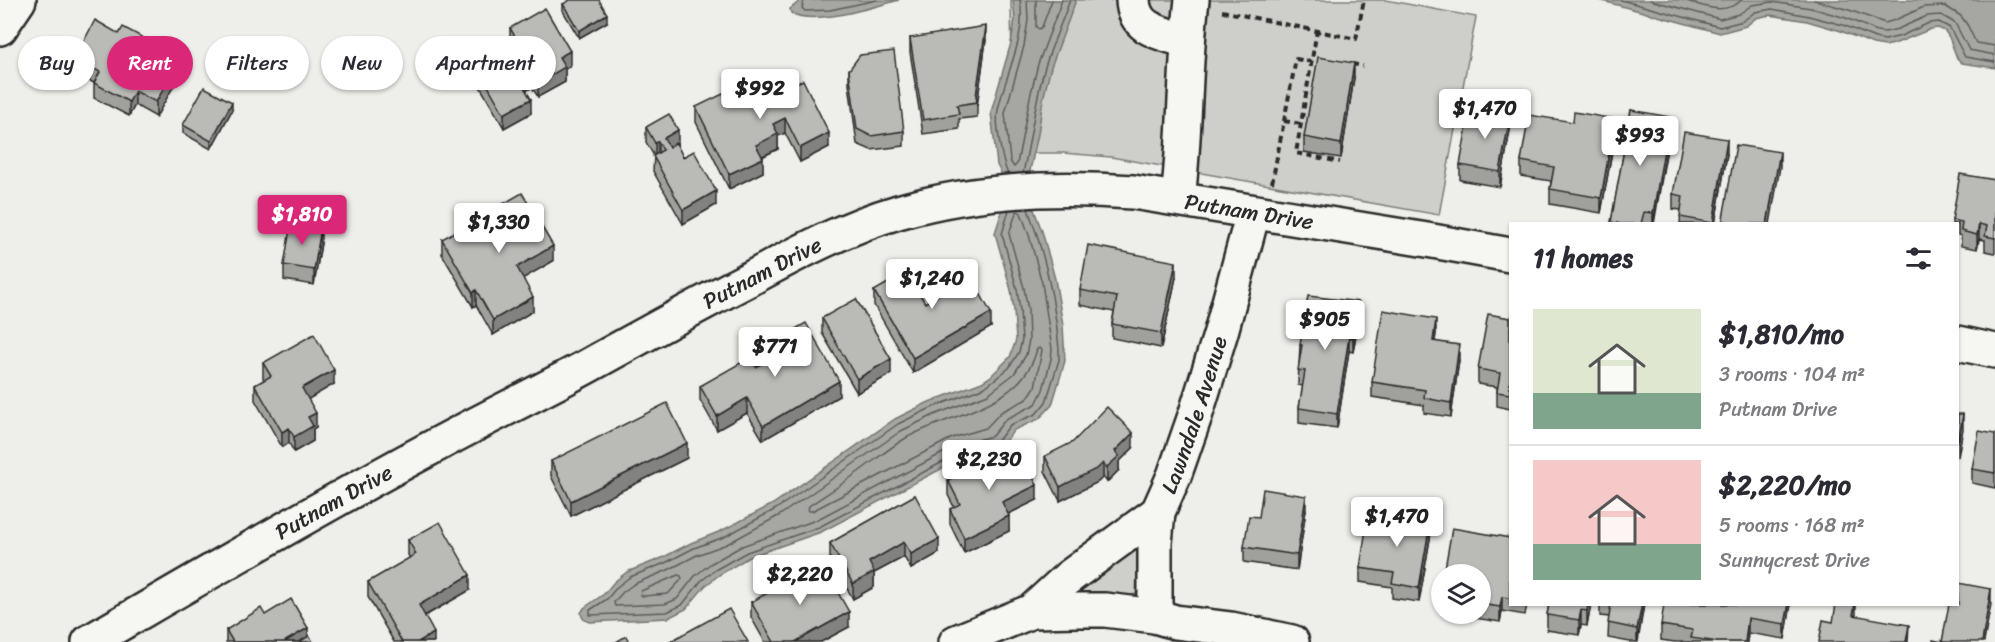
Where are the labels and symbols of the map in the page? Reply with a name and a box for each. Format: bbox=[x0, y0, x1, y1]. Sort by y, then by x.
pin: $992 bbox=[724, 69, 796, 120]
pin: $1,470 bbox=[1436, 89, 1534, 140]
pin: $993 bbox=[1604, 116, 1676, 167]
street label: Putnam Drive bbox=[1182, 182, 1317, 241]
pin: $1,810 bbox=[253, 195, 351, 246]
pin: $1,330 bbox=[450, 203, 548, 254]
street label: Putnam Drive bbox=[695, 225, 829, 320]
pin: $1,240 bbox=[883, 259, 981, 310]
pin: $905 bbox=[1289, 300, 1361, 351]
pin: $771 bbox=[739, 327, 811, 378]
street label: Lawndale Avenue bbox=[1150, 331, 1239, 500]
pin: $2,230 bbox=[940, 440, 1038, 491]
street label: Putnam Drive bbox=[267, 453, 400, 551]
pin: $1,470 bbox=[1348, 497, 1446, 548]
pin: $2,220 bbox=[751, 555, 849, 606]

